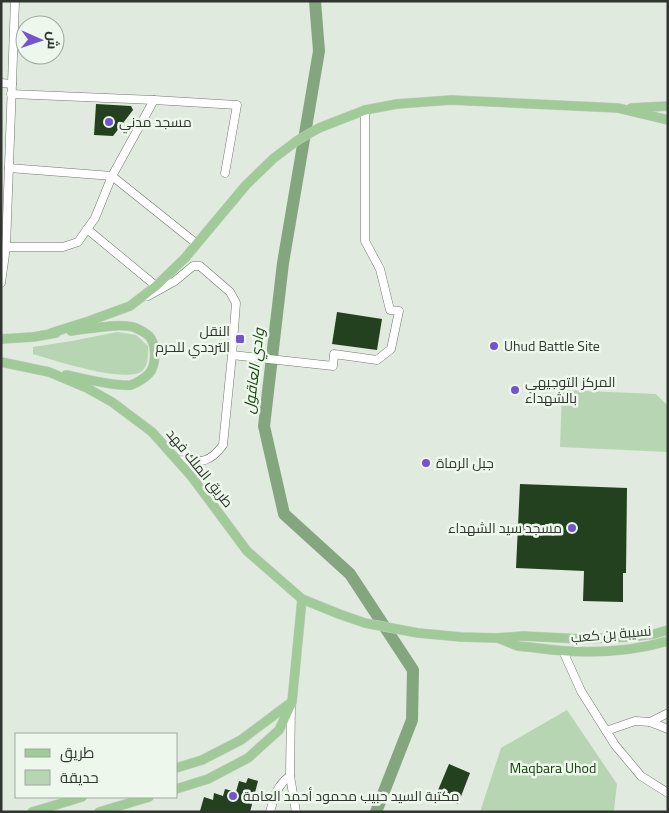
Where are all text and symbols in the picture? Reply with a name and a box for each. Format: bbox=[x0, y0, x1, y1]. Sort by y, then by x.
north arrow bbox=[15, 15, 65, 65]
text: ش bbox=[43, 31, 64, 50]
place label: مسجد مدني bbox=[119, 111, 192, 134]
marker: مسجد مدني bbox=[103, 116, 115, 128]
place label: النقل الترددي للحرم bbox=[155, 320, 230, 359]
water label: وادي العاقول bbox=[237, 326, 271, 415]
marker: النقل الترددي للحرم bbox=[234, 333, 246, 345]
place label: Uhud Battle Site bbox=[504, 335, 600, 356]
marker: Uhud Battle Site bbox=[488, 340, 500, 352]
place label: المركز التوجيهي بالشهداء bbox=[525, 371, 616, 408]
marker: المركز التوجيهي بالشهداء bbox=[509, 384, 521, 396]
street label: طريق الملك فهد bbox=[162, 424, 239, 512]
place label: جبل الرماة bbox=[436, 452, 494, 473]
marker: جبل الرماة bbox=[420, 457, 432, 469]
place label: مسجد سيد الشهداء bbox=[448, 517, 562, 538]
marker: مسجد سيد الشهداء bbox=[566, 522, 578, 534]
street label: نسيبة بن كعب bbox=[570, 620, 652, 647]
legend bbox=[15, 733, 178, 798]
text: طريق bbox=[60, 741, 94, 764]
park label: Maqbara Uhod bbox=[510, 757, 596, 778]
text: حديقة bbox=[60, 766, 99, 789]
place label: مكتبة السيد حبيب محمود أحمد العامة bbox=[243, 785, 460, 806]
marker: مكتبة السيد حبيب محمود أحمد العامة bbox=[227, 790, 239, 802]

